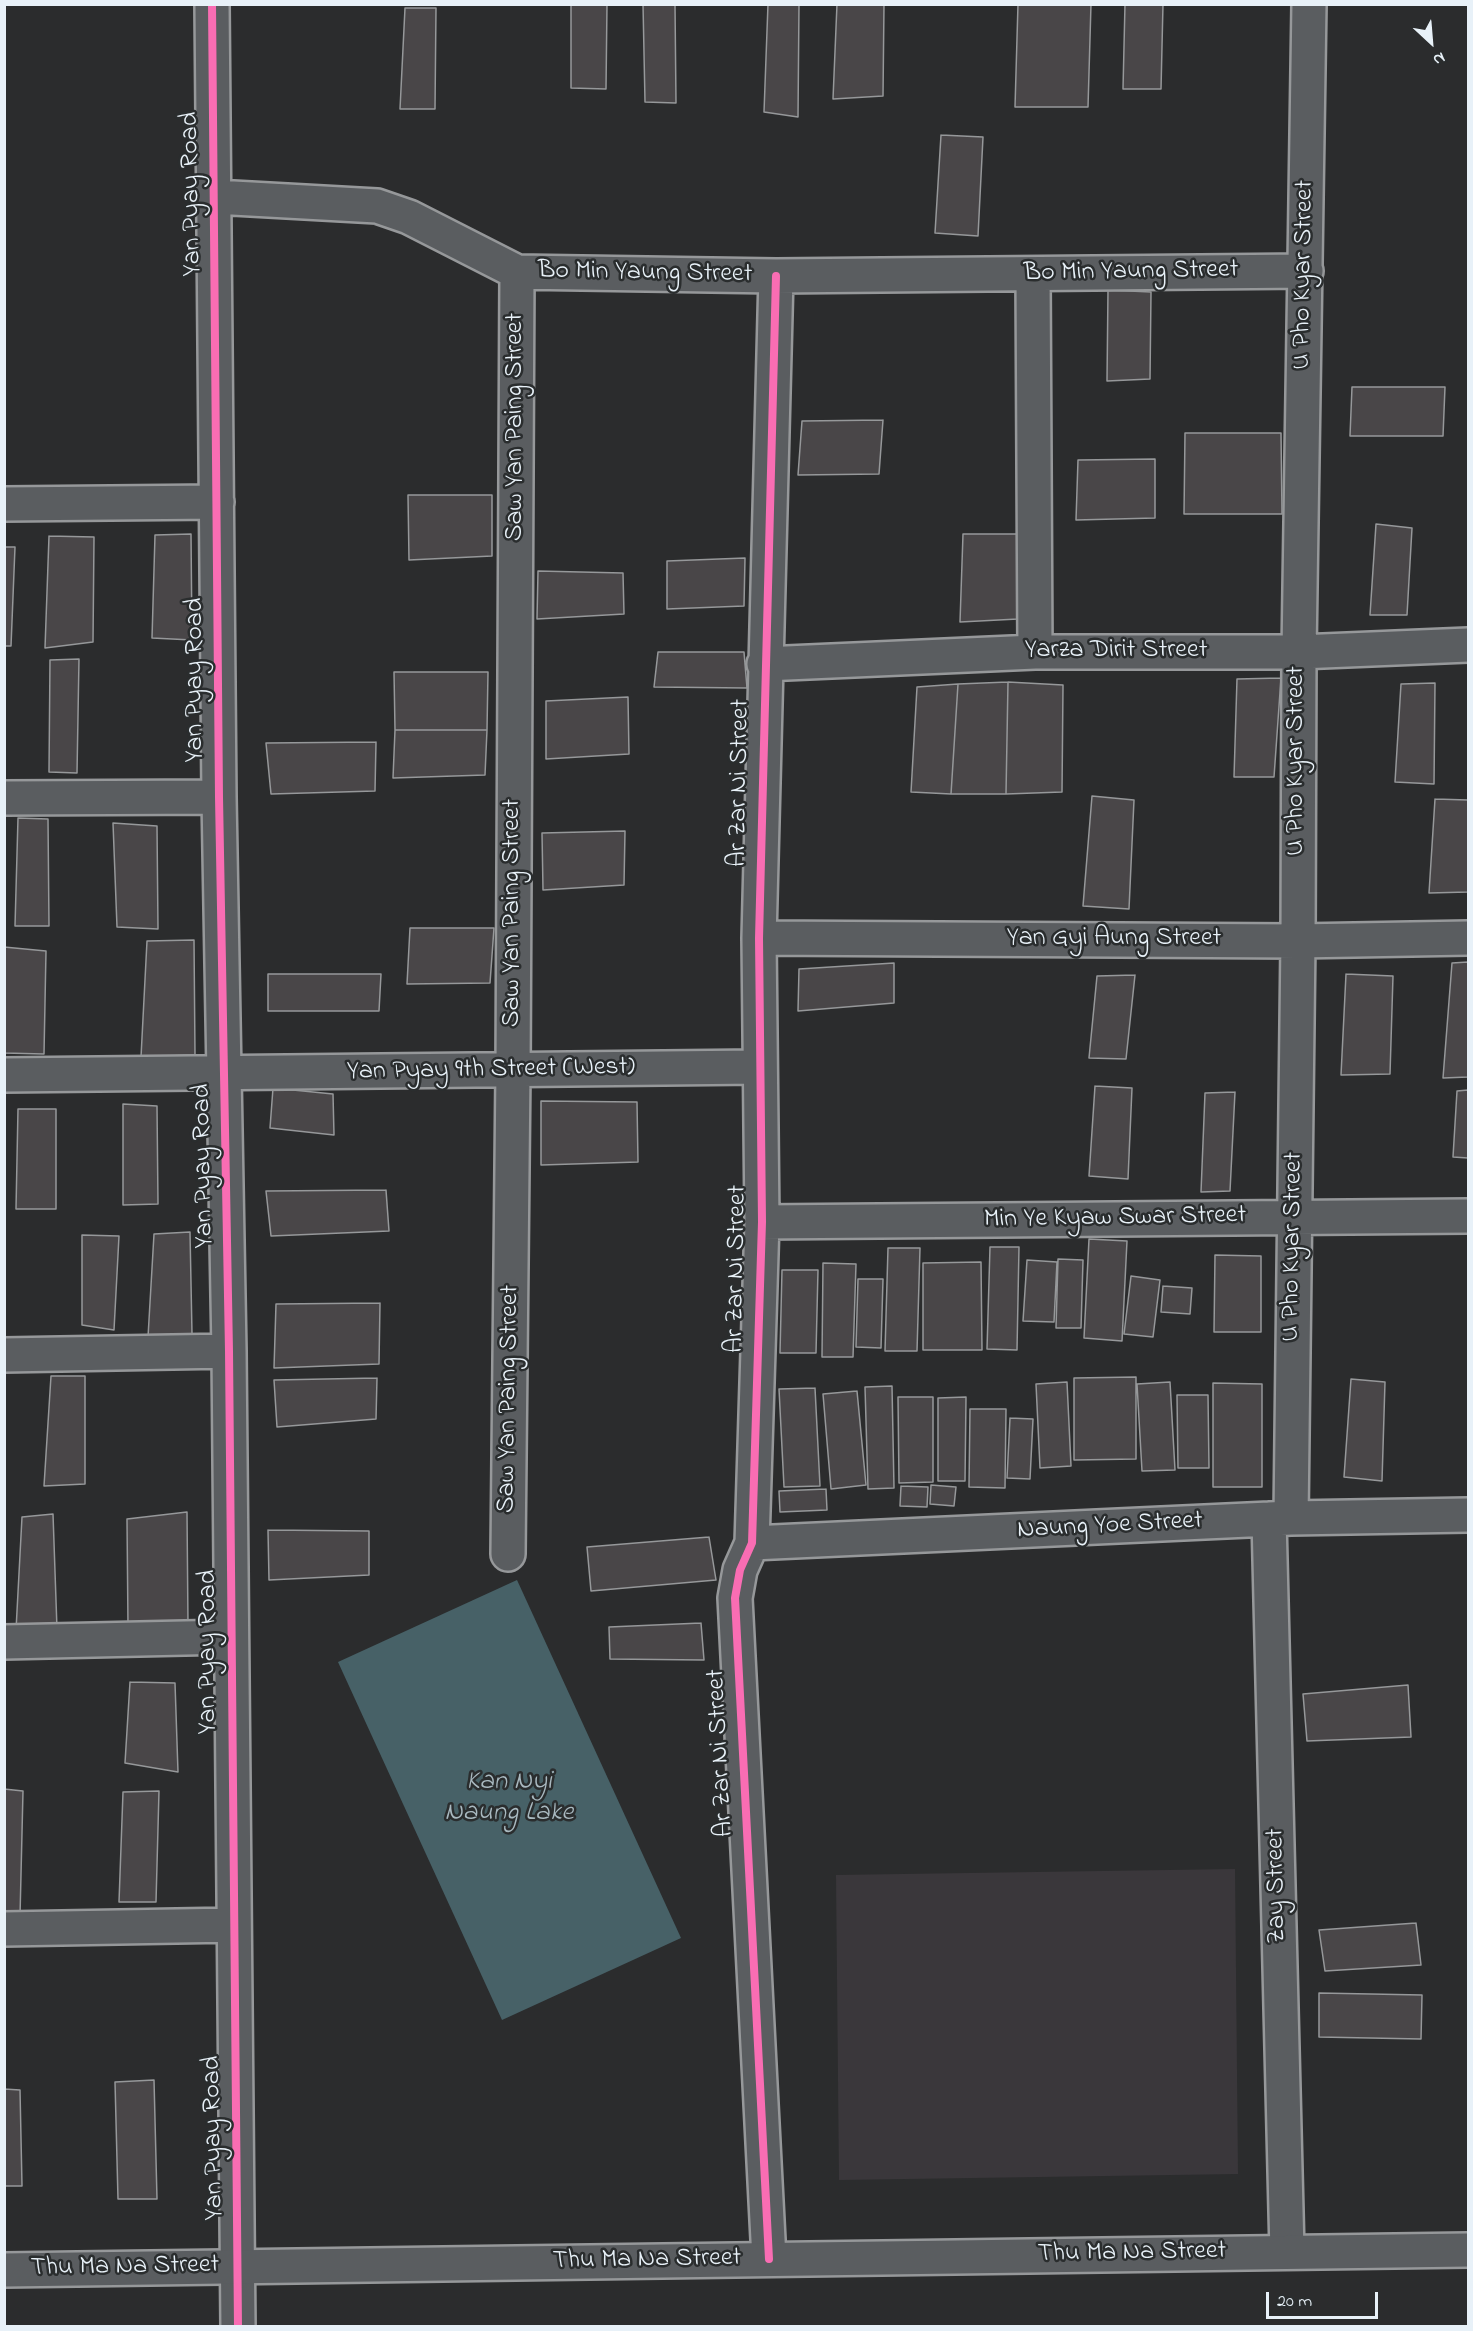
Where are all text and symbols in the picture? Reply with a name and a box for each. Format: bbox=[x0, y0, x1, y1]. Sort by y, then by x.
north arrow bbox=[1401, 12, 1461, 72]
text: N bbox=[1429, 45, 1449, 71]
street label: Yan Pyay Road bbox=[176, 111, 210, 277]
street label: U Pho Kyar Street bbox=[1288, 180, 1322, 370]
street label: Bo Min Yaung Street bbox=[1023, 256, 1239, 290]
street label: Bo Min Yaung Street bbox=[537, 257, 753, 291]
street label: Saw Yan Paing Street bbox=[501, 313, 533, 541]
street label: Yan Pyay Road bbox=[181, 598, 213, 762]
street label: Yarza Dirit Street bbox=[1025, 636, 1207, 668]
street label: U Pho Kyar Street bbox=[1282, 666, 1314, 856]
street label: Ar Zar Ni Street bbox=[724, 699, 758, 867]
street label: Saw Yan Paing Street bbox=[498, 799, 530, 1027]
street label: Yan Gyi Aung Street bbox=[1007, 924, 1221, 956]
street label: Yan Pyay 9th Street (West) bbox=[347, 1053, 635, 1089]
street label: Yan Pyay Road bbox=[188, 1083, 222, 1249]
street label: U Pho Kyar Street bbox=[1277, 1152, 1311, 1342]
street label: Ar Zar Ni Street bbox=[721, 1185, 755, 1353]
street label: Min Ye Kyaw Swar Street bbox=[984, 1201, 1246, 1237]
street label: Saw Yan Paing Street bbox=[492, 1285, 528, 1513]
street label: Naung Yoe Street bbox=[1016, 1507, 1204, 1547]
street label: Yan Pyay Road bbox=[194, 1570, 226, 1734]
street label: Ar Zar Ni Street bbox=[702, 1668, 742, 1838]
water label: Kan Nyi Naung Lake bbox=[445, 1768, 573, 1831]
street label: Zay Street bbox=[1261, 1828, 1295, 1944]
street label: Yan Pyay Road bbox=[198, 2055, 232, 2221]
street label: Thu Ma Na Street bbox=[1038, 2237, 1226, 2271]
street label: Thu Ma Na Street bbox=[553, 2244, 741, 2278]
street label: Thu Ma Na Street bbox=[31, 2251, 219, 2285]
scale bar bbox=[1269, 2280, 1382, 2318]
text: 20 m bbox=[1277, 2289, 1312, 2315]

